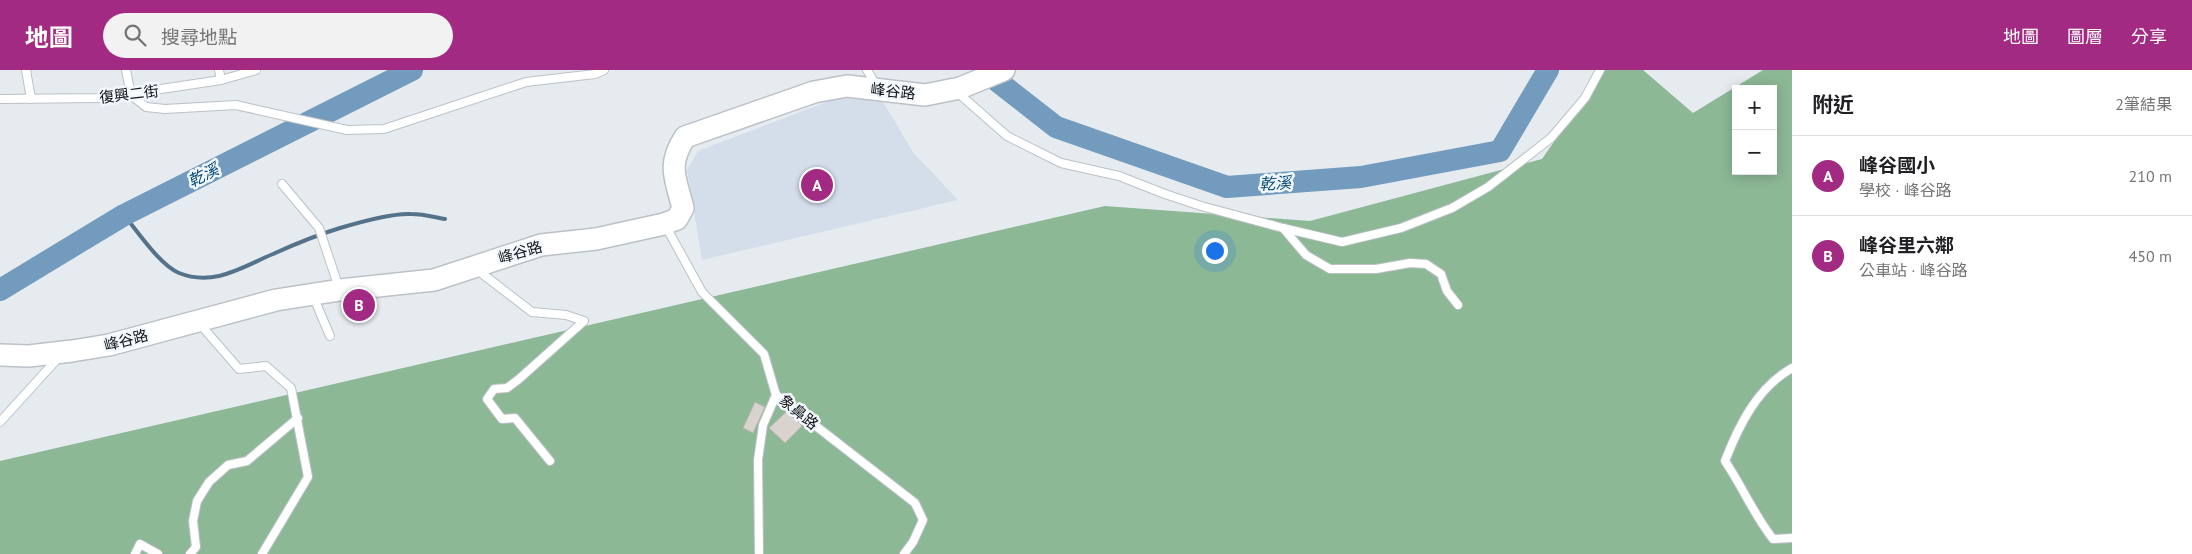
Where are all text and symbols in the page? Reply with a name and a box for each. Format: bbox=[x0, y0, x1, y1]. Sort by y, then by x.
search box bbox=[103, 13, 453, 58]
icon: search bbox=[121, 21, 149, 49]
text: 地圖 bbox=[25, 22, 73, 53]
text: 搜尋地點 bbox=[161, 25, 237, 49]
text: 地圖 bbox=[2003, 25, 2039, 48]
text: 圖層 bbox=[2067, 25, 2103, 48]
text: 分享 bbox=[2131, 25, 2167, 48]
street label: 峰谷路 bbox=[870, 79, 916, 103]
street label: 復興二街 bbox=[98, 81, 160, 107]
map controls bbox=[1732, 85, 1777, 175]
button: + bbox=[1732, 85, 1777, 130]
text: 附近 bbox=[1812, 91, 1854, 118]
text: 2筆結果 bbox=[2115, 94, 2172, 114]
button: − bbox=[1732, 130, 1777, 175]
text: 峰谷國小 bbox=[1859, 153, 1935, 177]
water label: 乾溪 bbox=[184, 158, 224, 191]
pin: A bbox=[801, 166, 833, 204]
text: A bbox=[1823, 166, 1833, 186]
text: 210 m bbox=[2129, 166, 2172, 186]
water label: 乾溪 bbox=[1258, 172, 1294, 194]
text: 學校 · 峰谷路 bbox=[1859, 180, 1952, 200]
text: 峰谷里六鄰 bbox=[1859, 233, 1954, 257]
street label: 峰谷路 bbox=[496, 237, 544, 267]
your location bbox=[1202, 238, 1228, 264]
text: B bbox=[1823, 246, 1833, 266]
text: 450 m bbox=[2129, 246, 2172, 266]
text: 公車站 · 峰谷路 bbox=[1859, 260, 1968, 280]
pin: B bbox=[343, 286, 375, 324]
street label: 峰谷路 bbox=[102, 325, 150, 355]
street label: 象鼻路 bbox=[776, 390, 822, 434]

